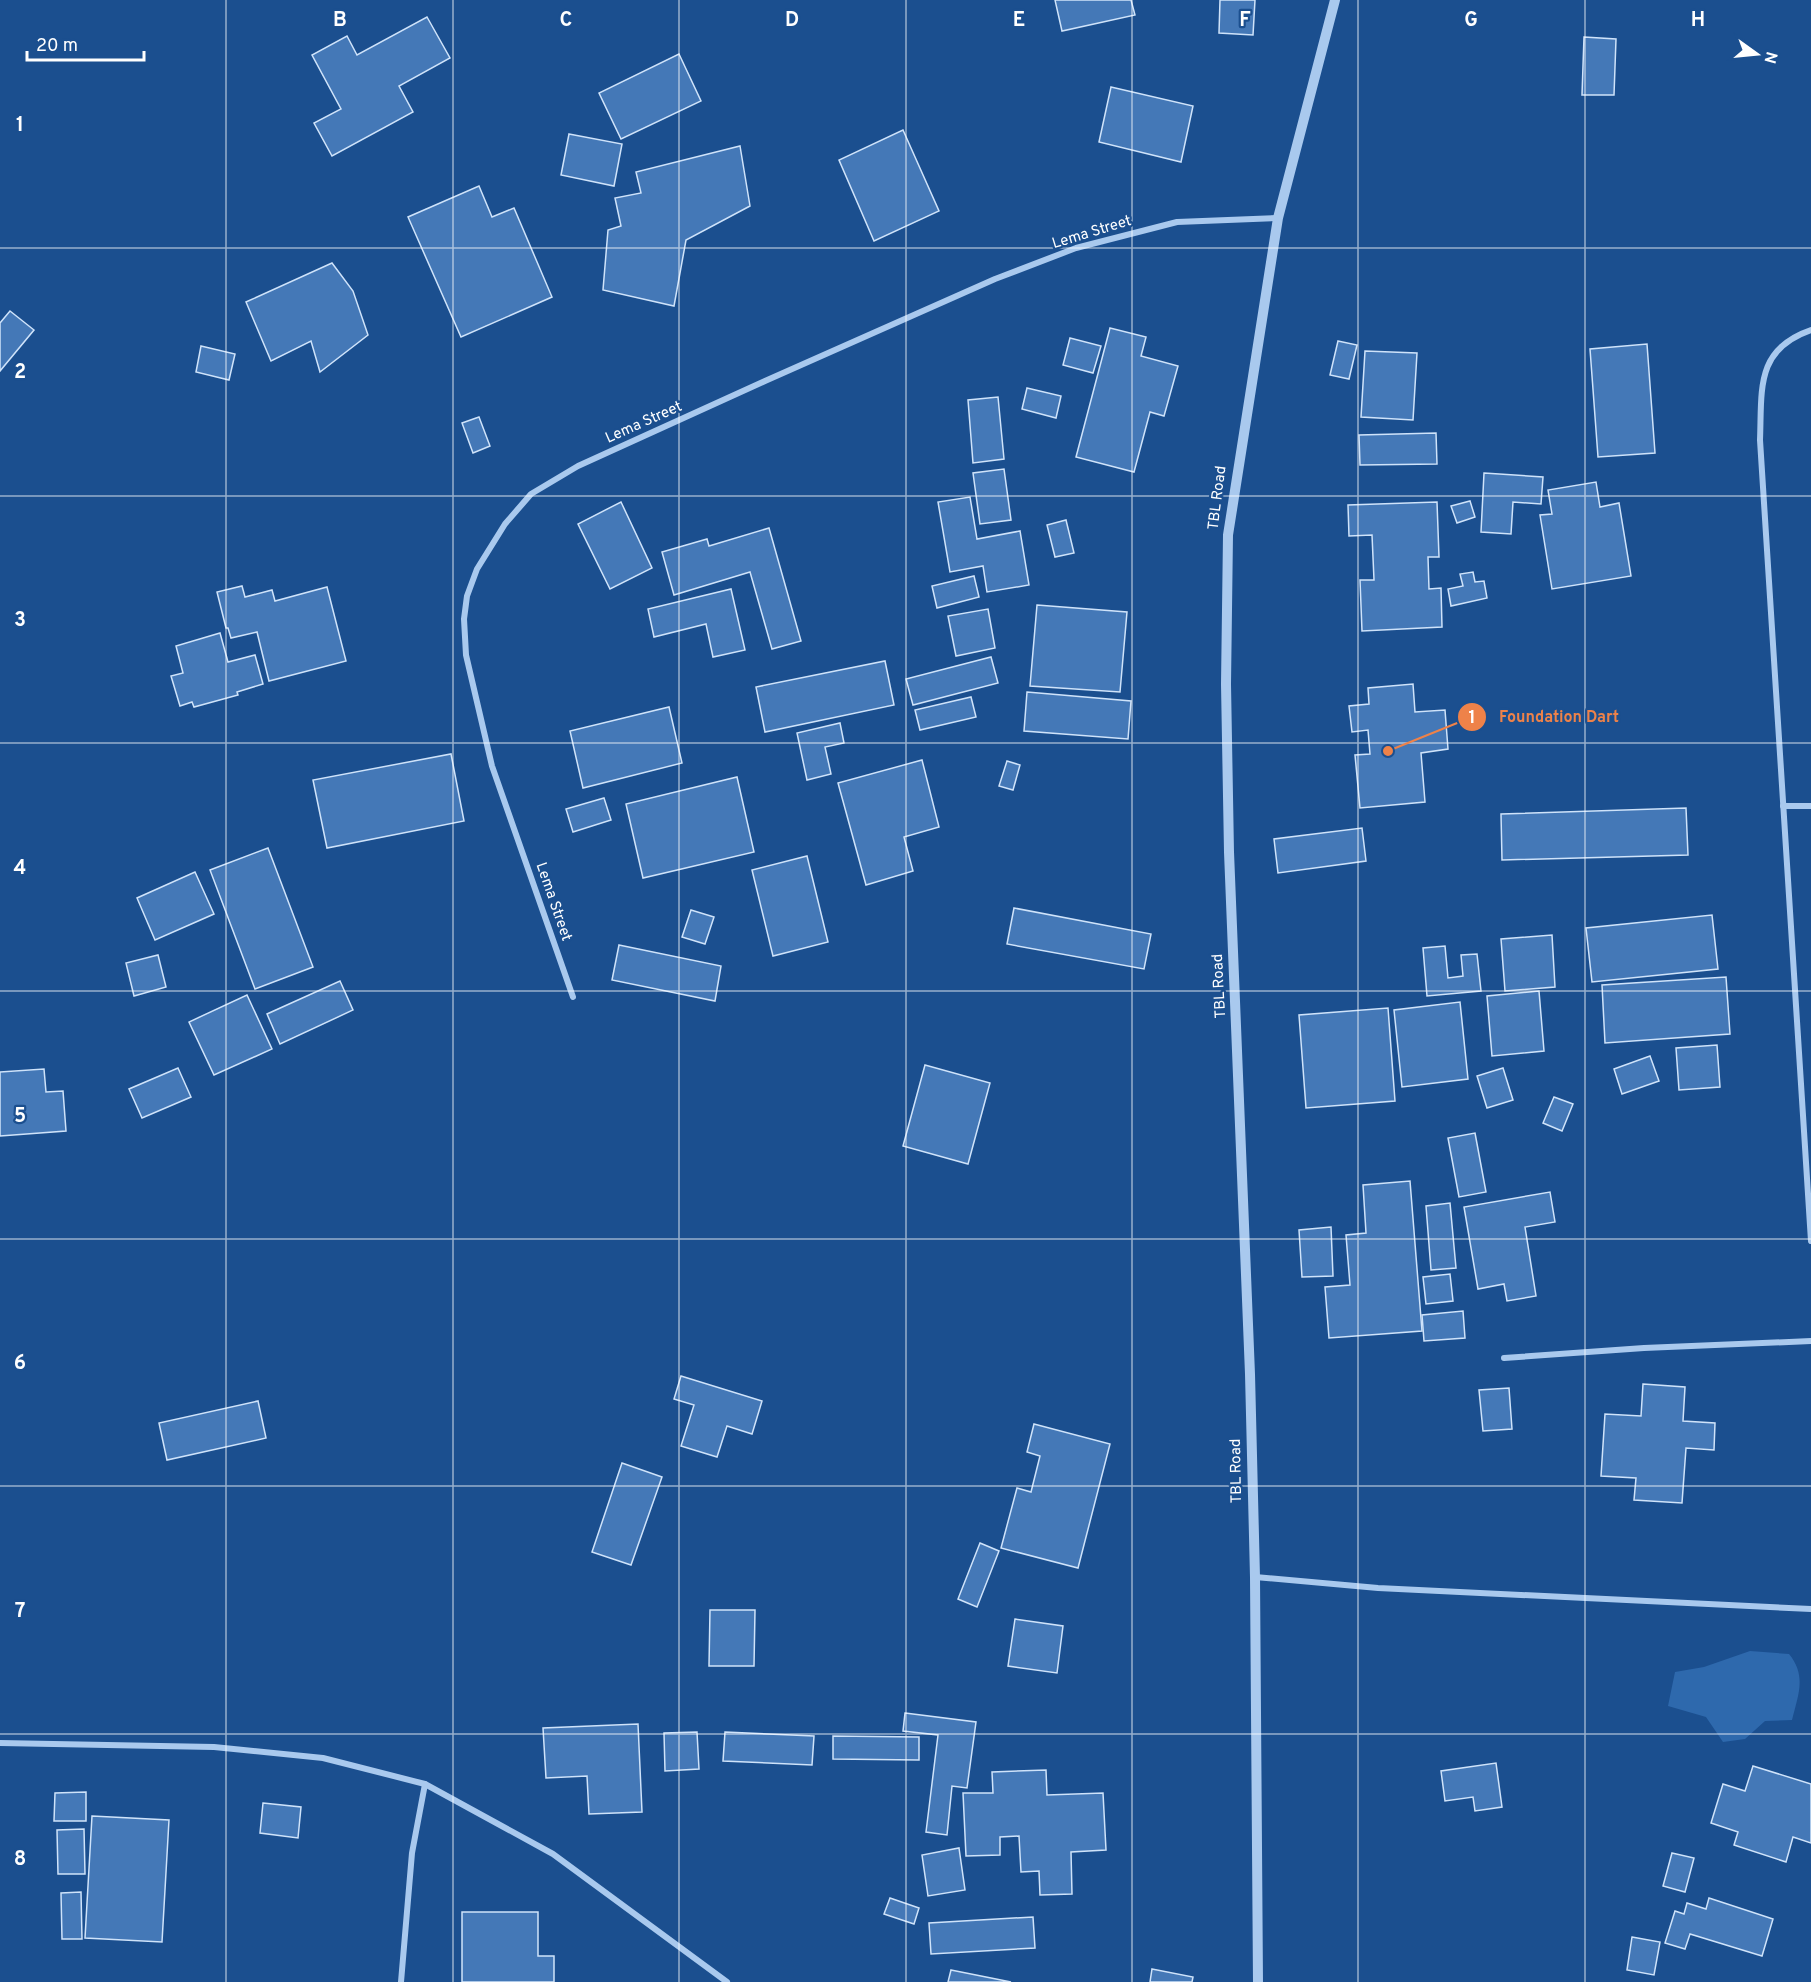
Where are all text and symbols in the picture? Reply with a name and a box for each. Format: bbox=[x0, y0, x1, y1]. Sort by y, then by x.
text: B bbox=[333, 8, 347, 34]
text: C bbox=[560, 8, 572, 34]
text: D bbox=[785, 8, 799, 34]
text: E bbox=[1013, 8, 1025, 34]
text: F bbox=[1239, 8, 1251, 34]
text: G bbox=[1464, 8, 1478, 34]
text: H bbox=[1691, 8, 1705, 34]
scale bar bbox=[27, 24, 144, 62]
north arrow bbox=[1727, 24, 1787, 84]
text: 20 m bbox=[36, 35, 78, 58]
text: N bbox=[1758, 49, 1781, 66]
text: 1 bbox=[16, 113, 24, 139]
street label: Lema Street bbox=[1050, 212, 1134, 254]
text: 2 bbox=[14, 360, 26, 386]
street label: Lema Street bbox=[603, 398, 685, 448]
street label: TBL Road bbox=[1205, 465, 1231, 531]
text: 3 bbox=[14, 608, 26, 634]
callout: Foundation Dart bbox=[1457, 700, 1631, 734]
text: 1 bbox=[1468, 707, 1476, 730]
text: Foundation Dart bbox=[1499, 708, 1619, 728]
text: 4 bbox=[14, 856, 26, 882]
street label: Lema Street bbox=[531, 860, 575, 944]
street label: TBL Road bbox=[1209, 953, 1231, 1019]
text: 5 bbox=[14, 1104, 26, 1130]
text: 6 bbox=[14, 1351, 26, 1377]
street label: TBL Road bbox=[1227, 1438, 1247, 1504]
text: 7 bbox=[15, 1599, 25, 1625]
text: 8 bbox=[14, 1847, 26, 1873]

